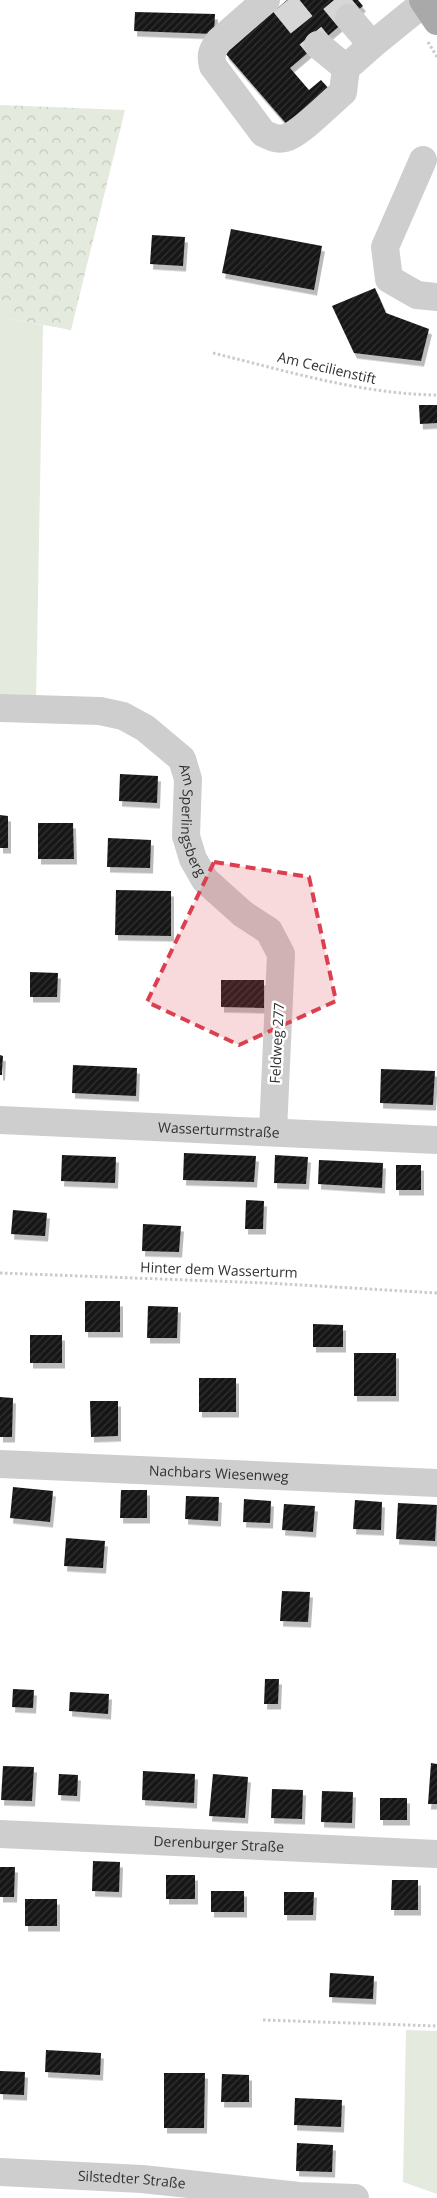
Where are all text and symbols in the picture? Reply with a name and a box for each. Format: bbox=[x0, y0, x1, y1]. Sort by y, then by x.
street label: Am Cecilienstift bbox=[276, 347, 378, 388]
street label: Am Sperlingsberg bbox=[175, 761, 211, 880]
street label: Feldweg 277 bbox=[265, 1002, 288, 1084]
street label: Wasserturmstraße bbox=[158, 1117, 280, 1142]
street label: Hinter dem Wasserturm bbox=[140, 1257, 298, 1282]
street label: Nachbars Wiesenweg bbox=[149, 1460, 289, 1486]
street label: Derenburger Straße bbox=[153, 1831, 285, 1856]
street label: Silstedter Straße bbox=[77, 2166, 187, 2193]

